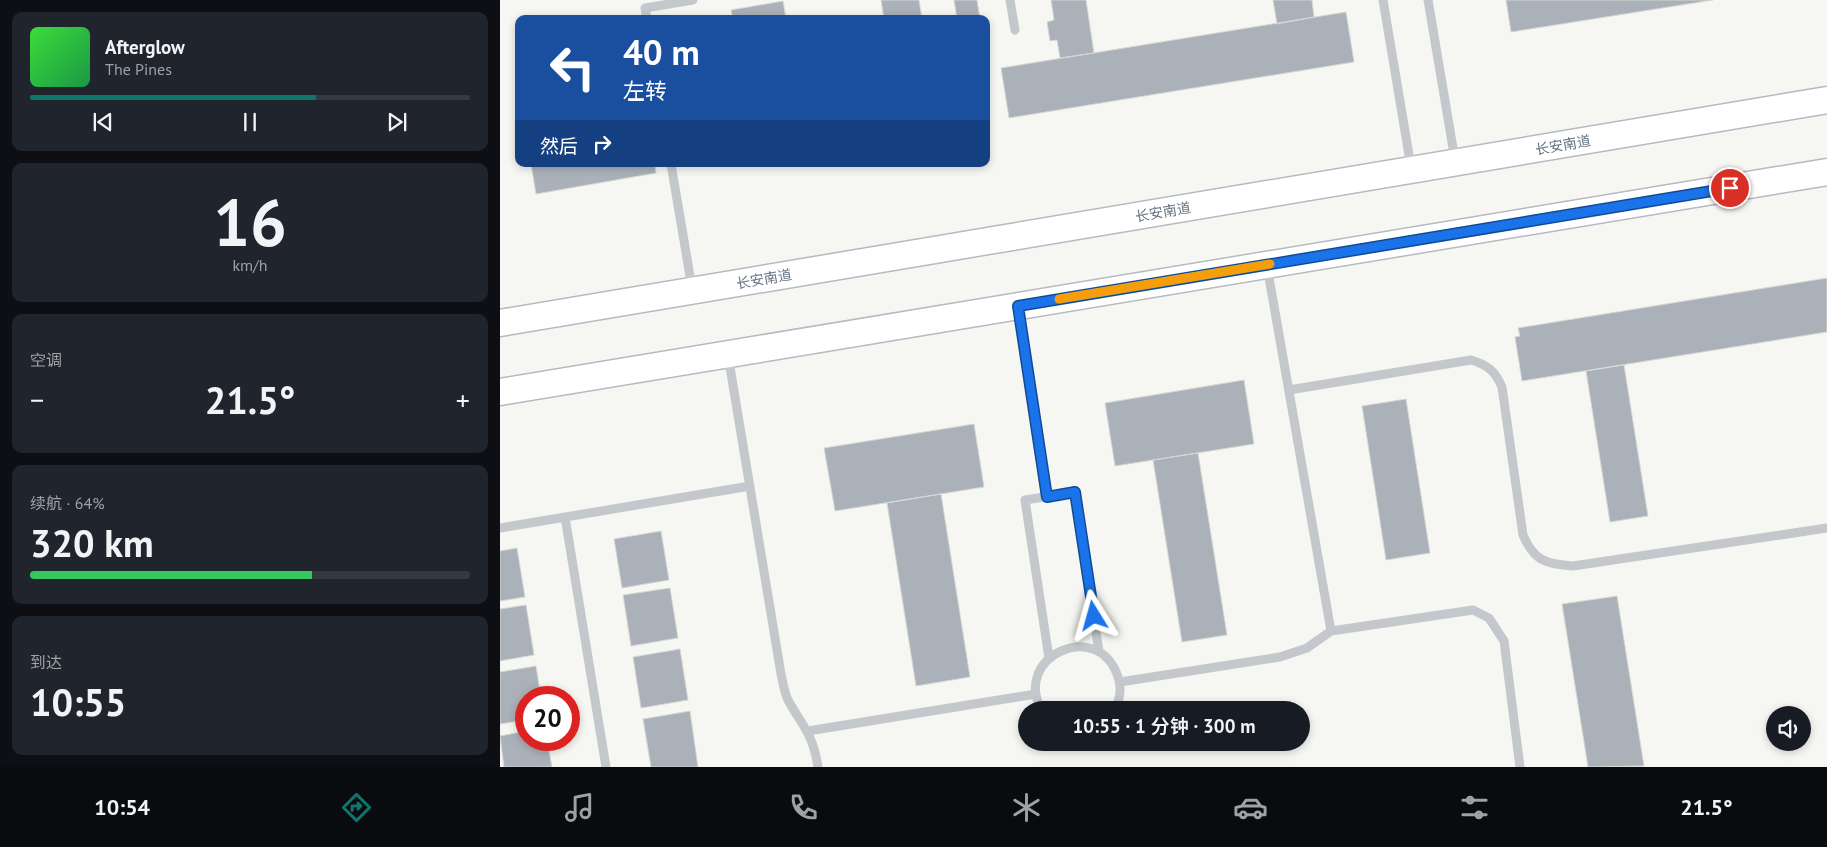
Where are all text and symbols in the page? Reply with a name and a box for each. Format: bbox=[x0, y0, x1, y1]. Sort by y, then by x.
text: 40 m bbox=[623, 29, 700, 75]
text: Afterglow bbox=[105, 35, 185, 59]
icon: left bbox=[540, 35, 605, 100]
text: The Pines bbox=[105, 59, 172, 79]
text: 左转 bbox=[623, 77, 667, 105]
icon: previous bbox=[89, 108, 117, 136]
icon: pause bbox=[236, 108, 264, 136]
icon: next bbox=[383, 108, 411, 136]
icon: right bbox=[588, 130, 616, 158]
street label: 长安南道 bbox=[1534, 131, 1592, 159]
text: 然后 bbox=[540, 134, 578, 158]
pin bbox=[1709, 167, 1751, 209]
icon: arrive bbox=[1716, 174, 1744, 202]
text: 16 bbox=[213, 180, 287, 264]
street label: 长安南道 bbox=[1134, 198, 1192, 226]
text: km/h bbox=[232, 255, 268, 275]
street label: 长安南道 bbox=[735, 265, 793, 293]
text: 空调 bbox=[30, 350, 62, 370]
text: 21.5° bbox=[205, 375, 295, 424]
text: − bbox=[30, 381, 44, 418]
text: + bbox=[456, 381, 470, 418]
text: 续航 · 64% bbox=[30, 493, 105, 513]
text: 320 km bbox=[30, 518, 154, 567]
position arrow bbox=[1067, 589, 1119, 641]
text: 到达 bbox=[30, 652, 62, 672]
text: 10:55 bbox=[30, 677, 126, 726]
speed limit sign: 20 bbox=[515, 686, 580, 751]
map controls bbox=[1766, 706, 1811, 751]
button: sound bbox=[1766, 706, 1811, 751]
text: 10:55 · 1 分钟 · 300 m bbox=[1072, 714, 1256, 738]
icon: directions bbox=[339, 790, 374, 825]
icon: music bbox=[562, 790, 597, 825]
icon: phone bbox=[786, 790, 821, 825]
icon: climate bbox=[1009, 790, 1044, 825]
icon: car bbox=[1233, 790, 1268, 825]
icon: filters bbox=[1457, 790, 1492, 825]
text: 10:54 bbox=[94, 793, 150, 821]
text: 21.5° bbox=[1680, 793, 1733, 821]

